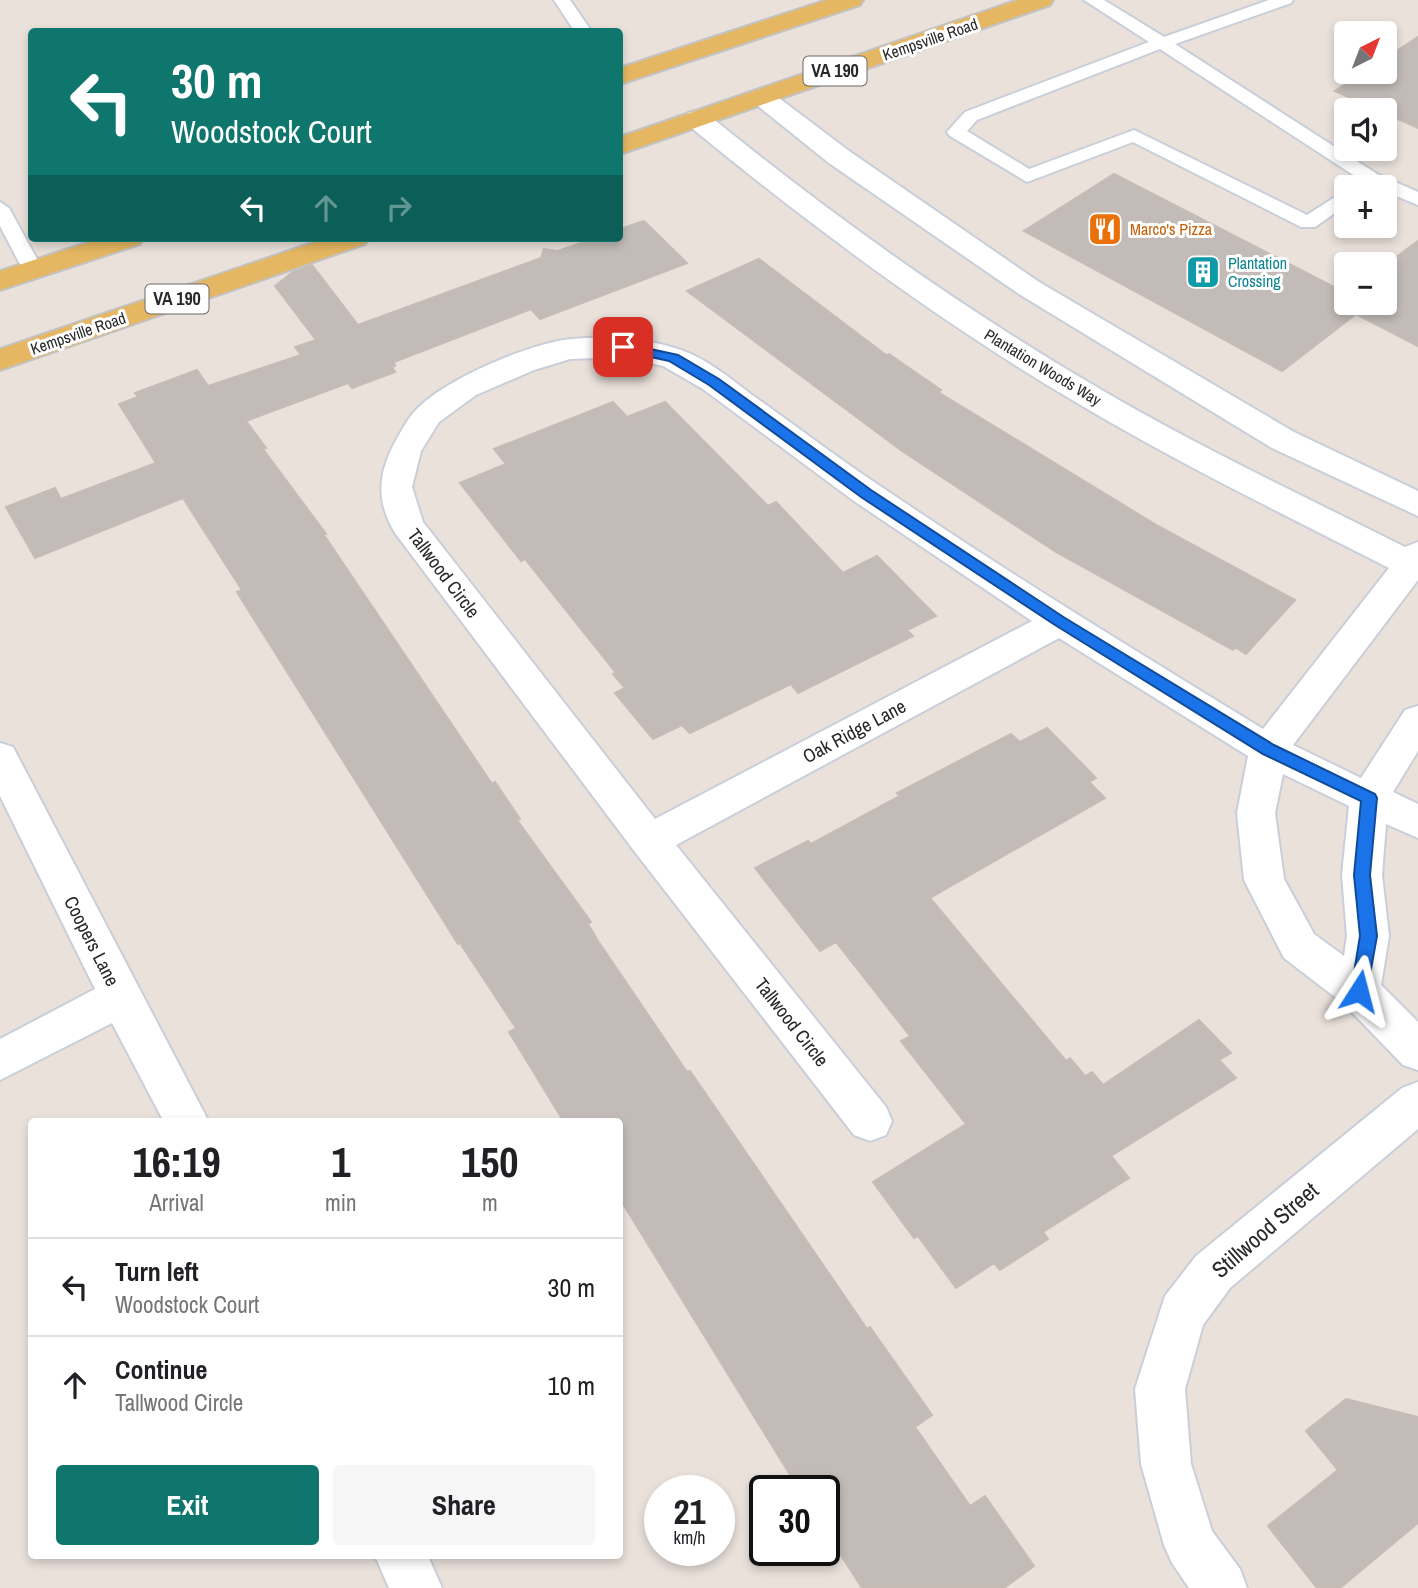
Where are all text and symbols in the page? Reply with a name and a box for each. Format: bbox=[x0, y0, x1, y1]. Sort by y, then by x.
street label: Kempsville Road bbox=[880, 12, 980, 66]
north arrow bbox=[1334, 21, 1396, 84]
map controls bbox=[1334, 21, 1397, 315]
text: 30 m bbox=[171, 47, 263, 113]
icon: left bbox=[56, 56, 147, 147]
road number: VA 190 bbox=[804, 56, 866, 86]
button: sound bbox=[1334, 98, 1397, 161]
text: Woodstock Court bbox=[171, 110, 372, 153]
button: + bbox=[1334, 175, 1397, 238]
icon: left bbox=[234, 189, 272, 227]
icon: ahead bbox=[307, 189, 345, 227]
icon: right bbox=[380, 189, 418, 227]
restaurant icon: Marco's Pizza bbox=[1086, 210, 1124, 248]
place label: Marco's Pizza bbox=[1130, 218, 1213, 240]
place label: Plantation Crossing bbox=[1228, 252, 1287, 292]
button: − bbox=[1334, 252, 1397, 315]
building icon: Plantation Crossing bbox=[1184, 253, 1222, 291]
road number: VA 190 bbox=[146, 284, 208, 314]
street label: Kempsville Road bbox=[28, 306, 128, 360]
pin bbox=[593, 317, 653, 377]
street label: Plantation Woods Way bbox=[980, 323, 1106, 411]
icon: arrive bbox=[604, 328, 642, 366]
street label: Tallwood Circle bbox=[402, 523, 486, 623]
street label: Oak Ridge Lane bbox=[798, 693, 910, 769]
street label: Coopers Lane bbox=[58, 891, 126, 991]
position arrow bbox=[1322, 954, 1396, 1028]
street label: Tallwood Circle bbox=[749, 972, 835, 1072]
text: 16:19 bbox=[133, 1134, 221, 1190]
text: 1 bbox=[331, 1134, 350, 1190]
text: 150 bbox=[461, 1134, 519, 1190]
street label: Stillwood Street bbox=[1205, 1175, 1325, 1285]
text: Arrival bbox=[149, 1187, 204, 1218]
text: min bbox=[325, 1187, 357, 1218]
text: m bbox=[482, 1187, 498, 1218]
text: Turn left bbox=[115, 1254, 199, 1289]
icon: left bbox=[56, 1268, 94, 1306]
text: 30 m bbox=[548, 1270, 595, 1305]
text: Woodstock Court bbox=[115, 1289, 259, 1320]
text: Continue bbox=[115, 1352, 207, 1387]
icon: ahead bbox=[56, 1366, 94, 1404]
text: 10 m bbox=[548, 1368, 595, 1403]
text: Tallwood Circle bbox=[115, 1387, 243, 1418]
button: Exit bbox=[56, 1465, 319, 1545]
button: Share bbox=[333, 1465, 595, 1545]
speed limit sign: 30 bbox=[749, 1475, 840, 1566]
text: 21 bbox=[674, 1488, 705, 1535]
text: km/h bbox=[674, 1525, 706, 1550]

